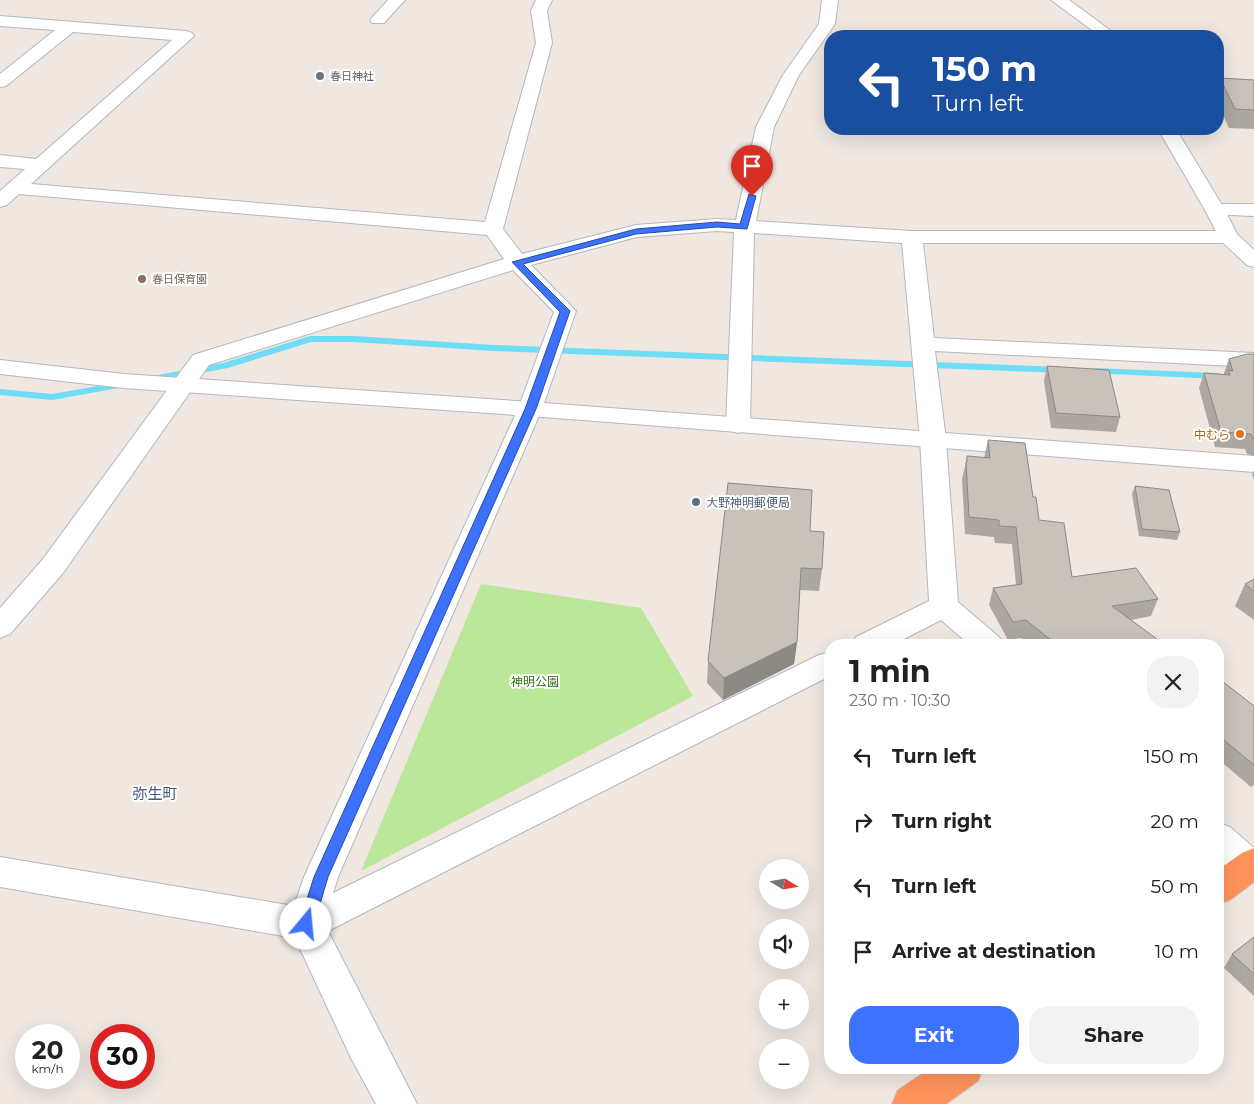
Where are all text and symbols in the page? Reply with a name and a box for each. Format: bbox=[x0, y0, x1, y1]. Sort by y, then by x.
text: 150 m bbox=[932, 47, 1037, 90]
icon: left bbox=[849, 50, 914, 115]
place label: 春日神社 bbox=[330, 69, 374, 83]
marker: 春日神社 bbox=[314, 70, 326, 82]
text: Turn left bbox=[932, 90, 1024, 117]
pin bbox=[731, 145, 773, 196]
icon: arrive bbox=[738, 152, 766, 180]
place label: 春日保育園 bbox=[152, 272, 207, 286]
marker: 春日保育園 bbox=[136, 273, 148, 285]
place label: 中むら bbox=[1194, 427, 1230, 442]
marker: 中むら bbox=[1234, 428, 1246, 440]
place label: 大野神明郵便局 bbox=[706, 495, 790, 510]
marker: 大野神明郵便局 bbox=[690, 496, 702, 508]
text: 1 min bbox=[849, 653, 930, 690]
button: close bbox=[1147, 656, 1199, 708]
park label: 神明公園 bbox=[511, 674, 559, 689]
text: 230 m · 10:30 bbox=[849, 691, 951, 710]
icon: left bbox=[849, 743, 877, 771]
text: Turn left bbox=[892, 745, 977, 768]
text: 150 m bbox=[1144, 745, 1199, 768]
district label: 弥生町 bbox=[132, 784, 178, 803]
icon: right bbox=[849, 808, 877, 836]
text: Turn right bbox=[892, 810, 992, 833]
text: 20 m bbox=[1151, 810, 1199, 833]
north arrow bbox=[759, 859, 809, 909]
map controls bbox=[759, 859, 809, 1089]
icon: left bbox=[849, 873, 877, 901]
text: Turn left bbox=[892, 875, 977, 898]
text: 50 m bbox=[1151, 875, 1199, 898]
position arrow bbox=[279, 897, 331, 949]
button: sound bbox=[759, 919, 809, 969]
icon: arrive bbox=[849, 938, 877, 966]
text: Arrive at destination bbox=[892, 940, 1096, 963]
text: 10 m bbox=[1154, 940, 1199, 963]
button: + bbox=[759, 979, 809, 1029]
button: Exit bbox=[849, 1006, 1019, 1064]
button: Share bbox=[1029, 1006, 1199, 1064]
speed limit sign: 30 bbox=[90, 1024, 155, 1089]
text: 20 bbox=[32, 1035, 63, 1065]
button: − bbox=[759, 1039, 809, 1089]
text: km/h bbox=[31, 1061, 64, 1076]

